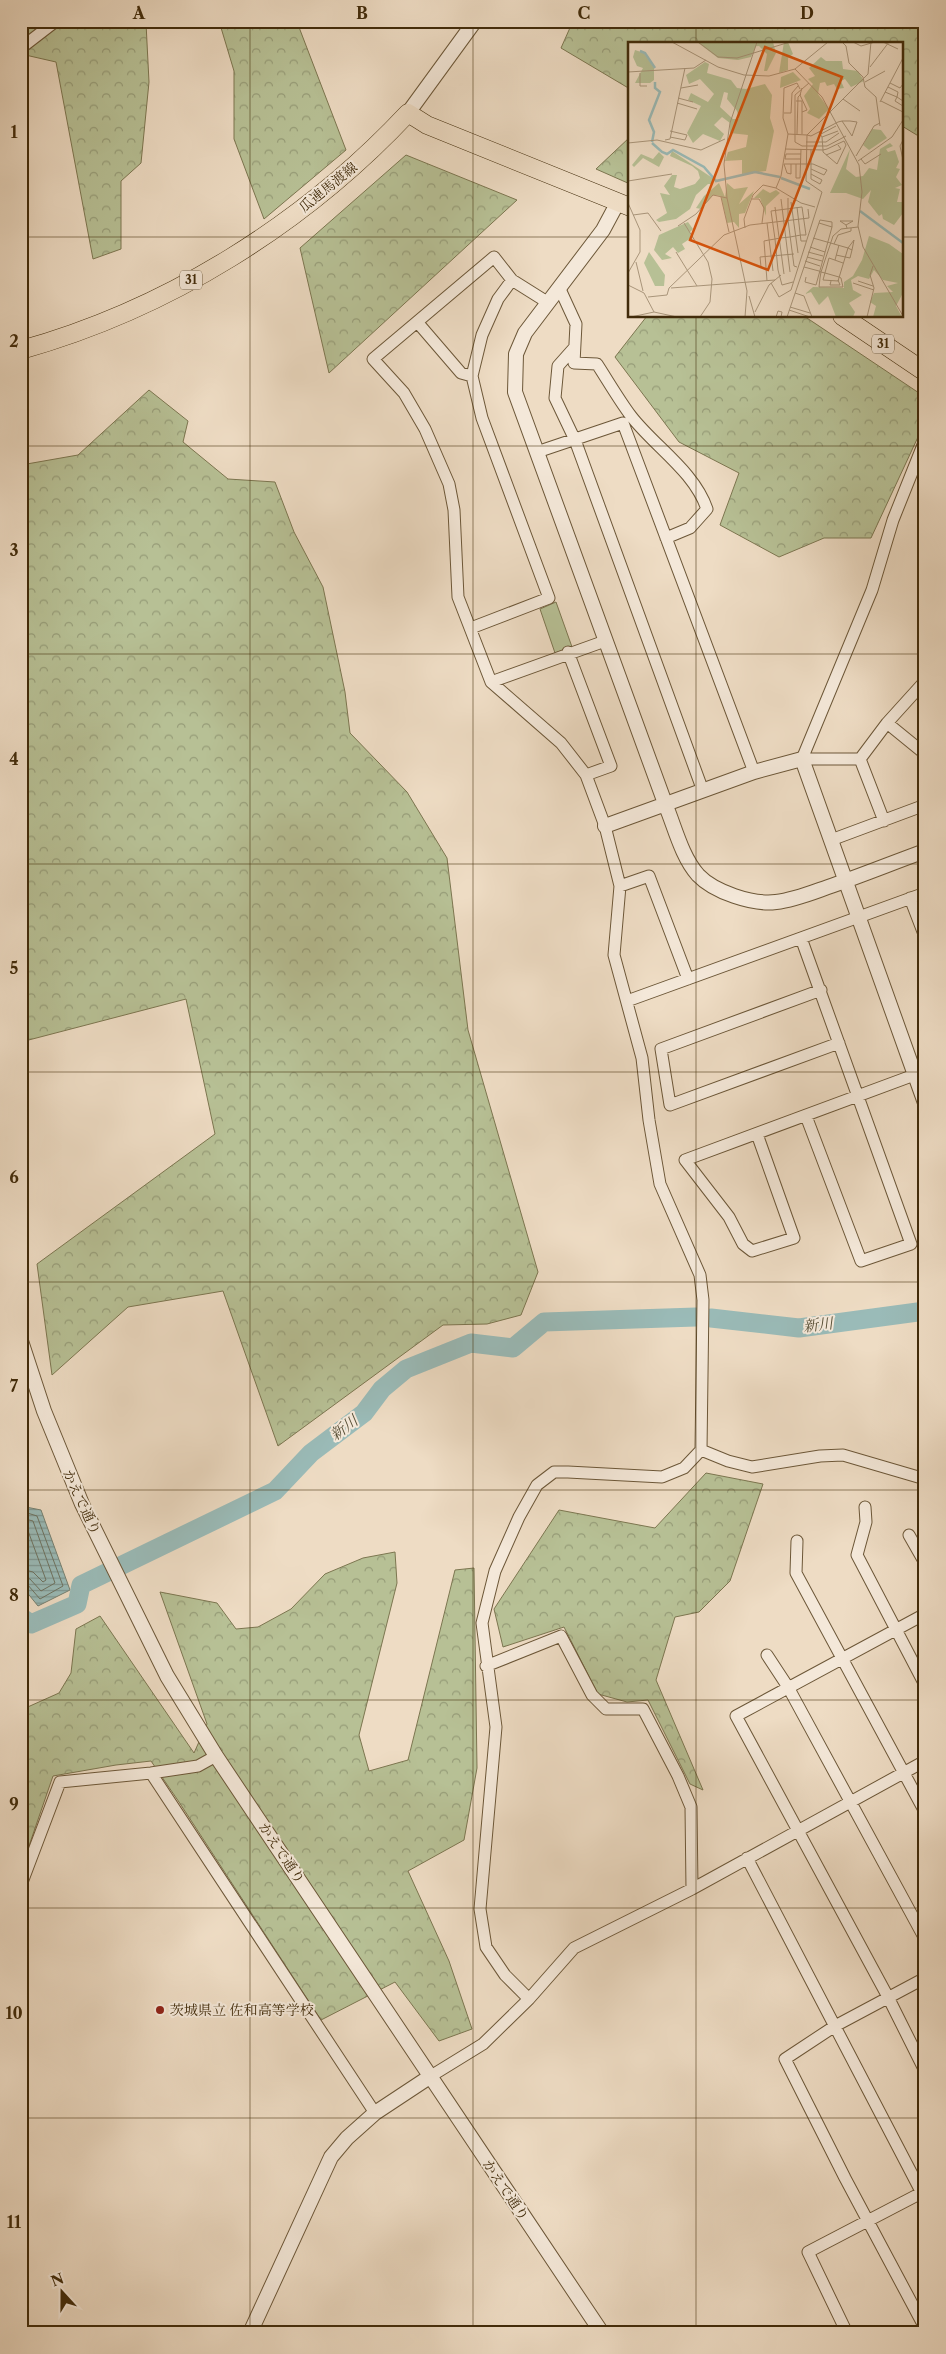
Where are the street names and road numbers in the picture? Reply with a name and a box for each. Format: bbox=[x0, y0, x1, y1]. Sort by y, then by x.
street label: 瓜連馬渡線 bbox=[295, 158, 361, 216]
road number: 31 bbox=[180, 270, 202, 290]
road number: 31 bbox=[872, 334, 894, 354]
street label: かえで通り bbox=[59, 1466, 105, 1538]
street label: かえで通り bbox=[255, 1819, 309, 1887]
street label: かえで通り bbox=[479, 2156, 533, 2224]

